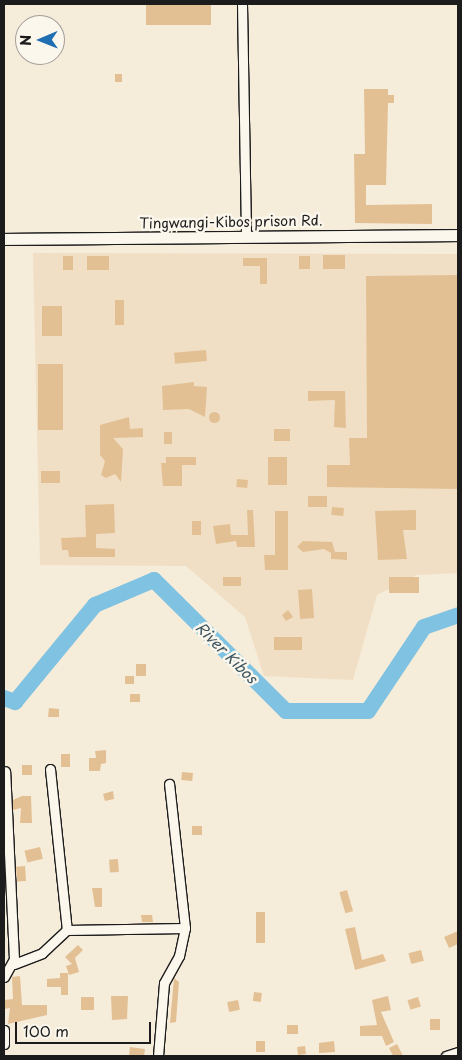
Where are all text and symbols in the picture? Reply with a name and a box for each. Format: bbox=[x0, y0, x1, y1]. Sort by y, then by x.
north arrow bbox=[15, 15, 65, 65]
text: N bbox=[15, 35, 36, 46]
street label: Tingwangi-Kibos prison Rd. bbox=[139, 212, 323, 232]
water label: River Kibos bbox=[193, 618, 261, 686]
scale bar bbox=[18, 1012, 154, 1044]
text: 100 m bbox=[23, 1019, 69, 1042]

